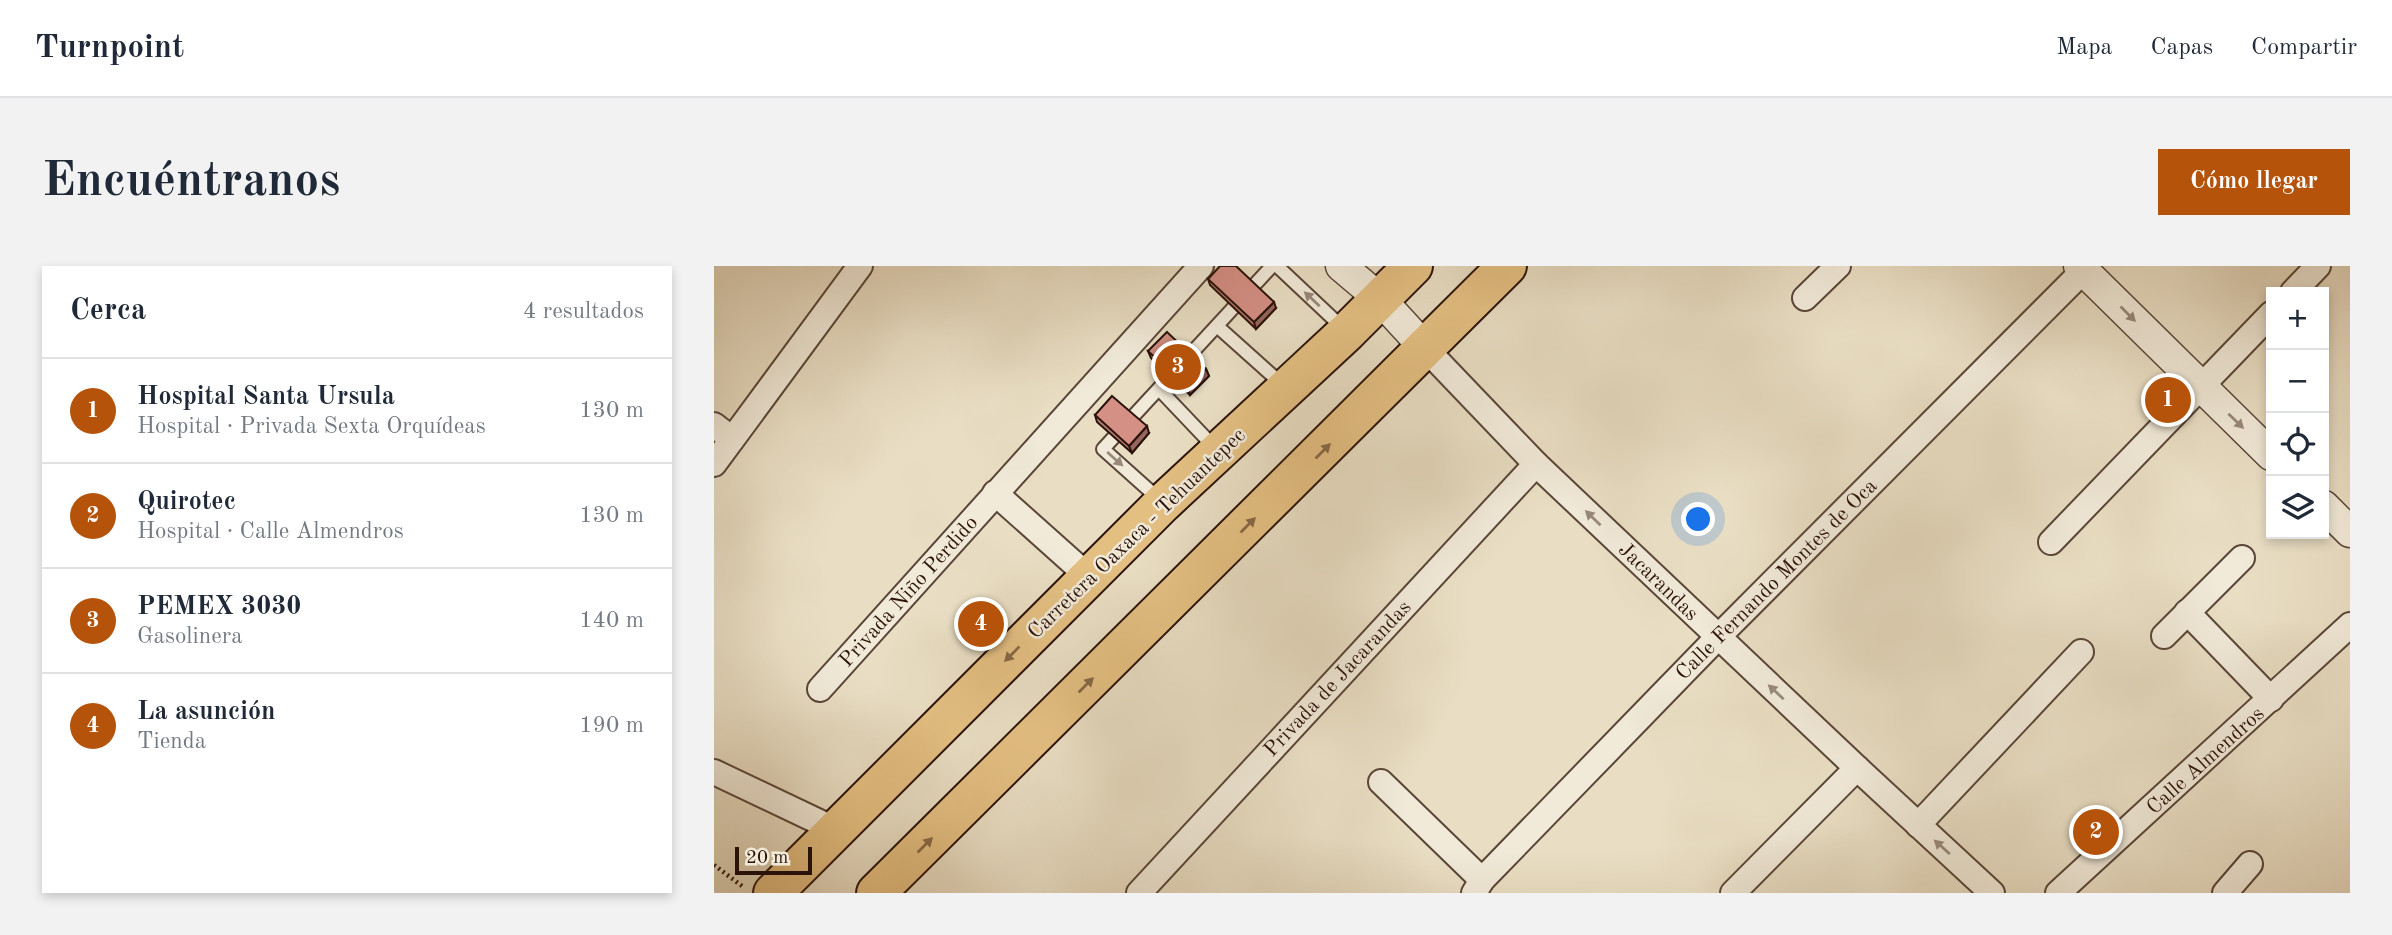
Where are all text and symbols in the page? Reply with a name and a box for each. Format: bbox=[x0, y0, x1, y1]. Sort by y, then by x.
text: Turnpoint bbox=[35, 32, 184, 65]
text: Mapa bbox=[2056, 36, 2112, 60]
text: Capas bbox=[2150, 36, 2213, 60]
text: Compartir bbox=[2251, 36, 2357, 60]
button: Cómo llegar bbox=[2158, 149, 2350, 215]
text: Encuéntranos bbox=[42, 158, 340, 207]
map controls bbox=[2266, 287, 2329, 539]
button: + bbox=[2266, 287, 2329, 350]
one-way arrow bbox=[1304, 291, 1321, 307]
text: Cerca bbox=[70, 296, 146, 326]
text: 4 resultados bbox=[523, 300, 644, 323]
one-way arrow bbox=[2119, 305, 2135, 322]
pin: 3 bbox=[1155, 341, 1201, 393]
button: − bbox=[2266, 350, 2329, 413]
pin: 1 bbox=[2145, 374, 2191, 426]
text: Hospital Santa Ursula bbox=[137, 384, 395, 410]
text: 1 bbox=[86, 399, 100, 422]
text: 130 m bbox=[579, 399, 644, 422]
one-way arrow bbox=[2228, 413, 2244, 429]
button: locate bbox=[2266, 413, 2329, 476]
text: Hospital · Privada Sexta Orquídeas bbox=[137, 415, 486, 438]
street label: Carretera Oaxaca - Tehuantepec bbox=[1024, 425, 1250, 643]
one-way arrow bbox=[1314, 443, 1331, 459]
one-way arrow bbox=[1106, 451, 1123, 467]
street label: Calle Fernando Montes de Oca bbox=[1673, 476, 1882, 685]
button: layers bbox=[2266, 476, 2329, 539]
text: Quirotec bbox=[137, 489, 236, 515]
your location bbox=[1681, 502, 1715, 536]
text: 2 bbox=[86, 504, 100, 527]
text: 130 m bbox=[579, 504, 644, 527]
one-way arrow bbox=[1585, 511, 1602, 527]
street label: Privada Niño Perdido bbox=[836, 512, 982, 672]
one-way arrow bbox=[1240, 517, 1256, 533]
text: Hospital · Calle Almendros bbox=[137, 520, 404, 543]
street label: Jacarandas bbox=[1614, 539, 1702, 625]
text: PEMEX 3030 bbox=[137, 594, 301, 620]
street label: Privada de Jacarandas bbox=[1260, 597, 1416, 761]
pin: 4 bbox=[958, 598, 1004, 650]
text: 3 bbox=[86, 609, 100, 632]
text: 140 m bbox=[579, 609, 644, 632]
text: Gasolinera bbox=[137, 625, 243, 648]
one-way arrow bbox=[1004, 645, 1021, 662]
one-way arrow bbox=[1078, 677, 1094, 694]
one-way arrow bbox=[1768, 684, 1785, 700]
text: La asunción bbox=[137, 699, 275, 725]
street label: Calle Almendros bbox=[2143, 703, 2269, 819]
text: 4 bbox=[86, 714, 100, 737]
text: 190 m bbox=[579, 714, 644, 737]
text: Tienda bbox=[137, 730, 206, 753]
pin: 2 bbox=[2073, 806, 2119, 858]
one-way arrow bbox=[916, 837, 932, 854]
one-way arrow bbox=[1933, 839, 1951, 855]
scale bar bbox=[735, 844, 812, 876]
text: 20 m bbox=[746, 849, 788, 868]

